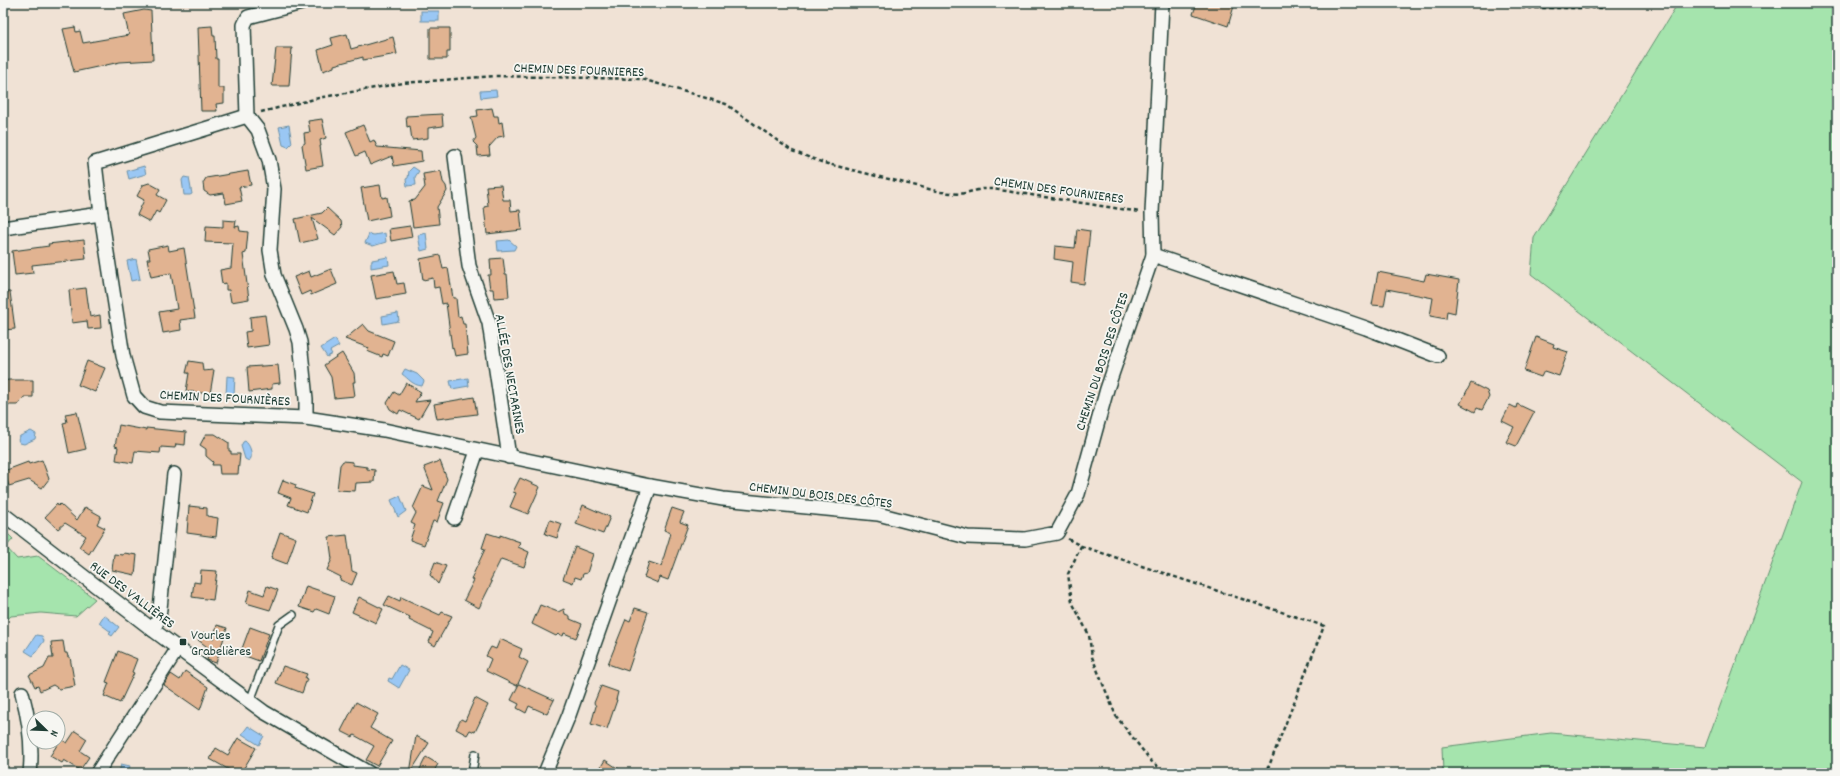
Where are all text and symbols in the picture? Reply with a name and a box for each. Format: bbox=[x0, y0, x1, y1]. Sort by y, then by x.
street label: CHEMIN DES FOURNIERES bbox=[513, 59, 645, 83]
street label: CHEMIN DES FOURNIERES bbox=[993, 172, 1125, 210]
street label: CHEMIN DU BOIS DES CÔTES bbox=[1071, 290, 1135, 433]
street label: ALLÉE DES NECTARINES bbox=[489, 313, 529, 436]
street label: CHEMIN DES FOURNIÈRES bbox=[159, 386, 291, 412]
street label: CHEMIN DU BOIS DES CÔTES bbox=[748, 477, 894, 515]
street label: RUE DES VALLIÈRES bbox=[85, 557, 179, 634]
place label: Vourles Grabelières bbox=[191, 626, 251, 662]
marker: Vourles Grabelières bbox=[178, 637, 188, 647]
north arrow bbox=[26, 710, 66, 750]
text: N bbox=[45, 727, 62, 739]

